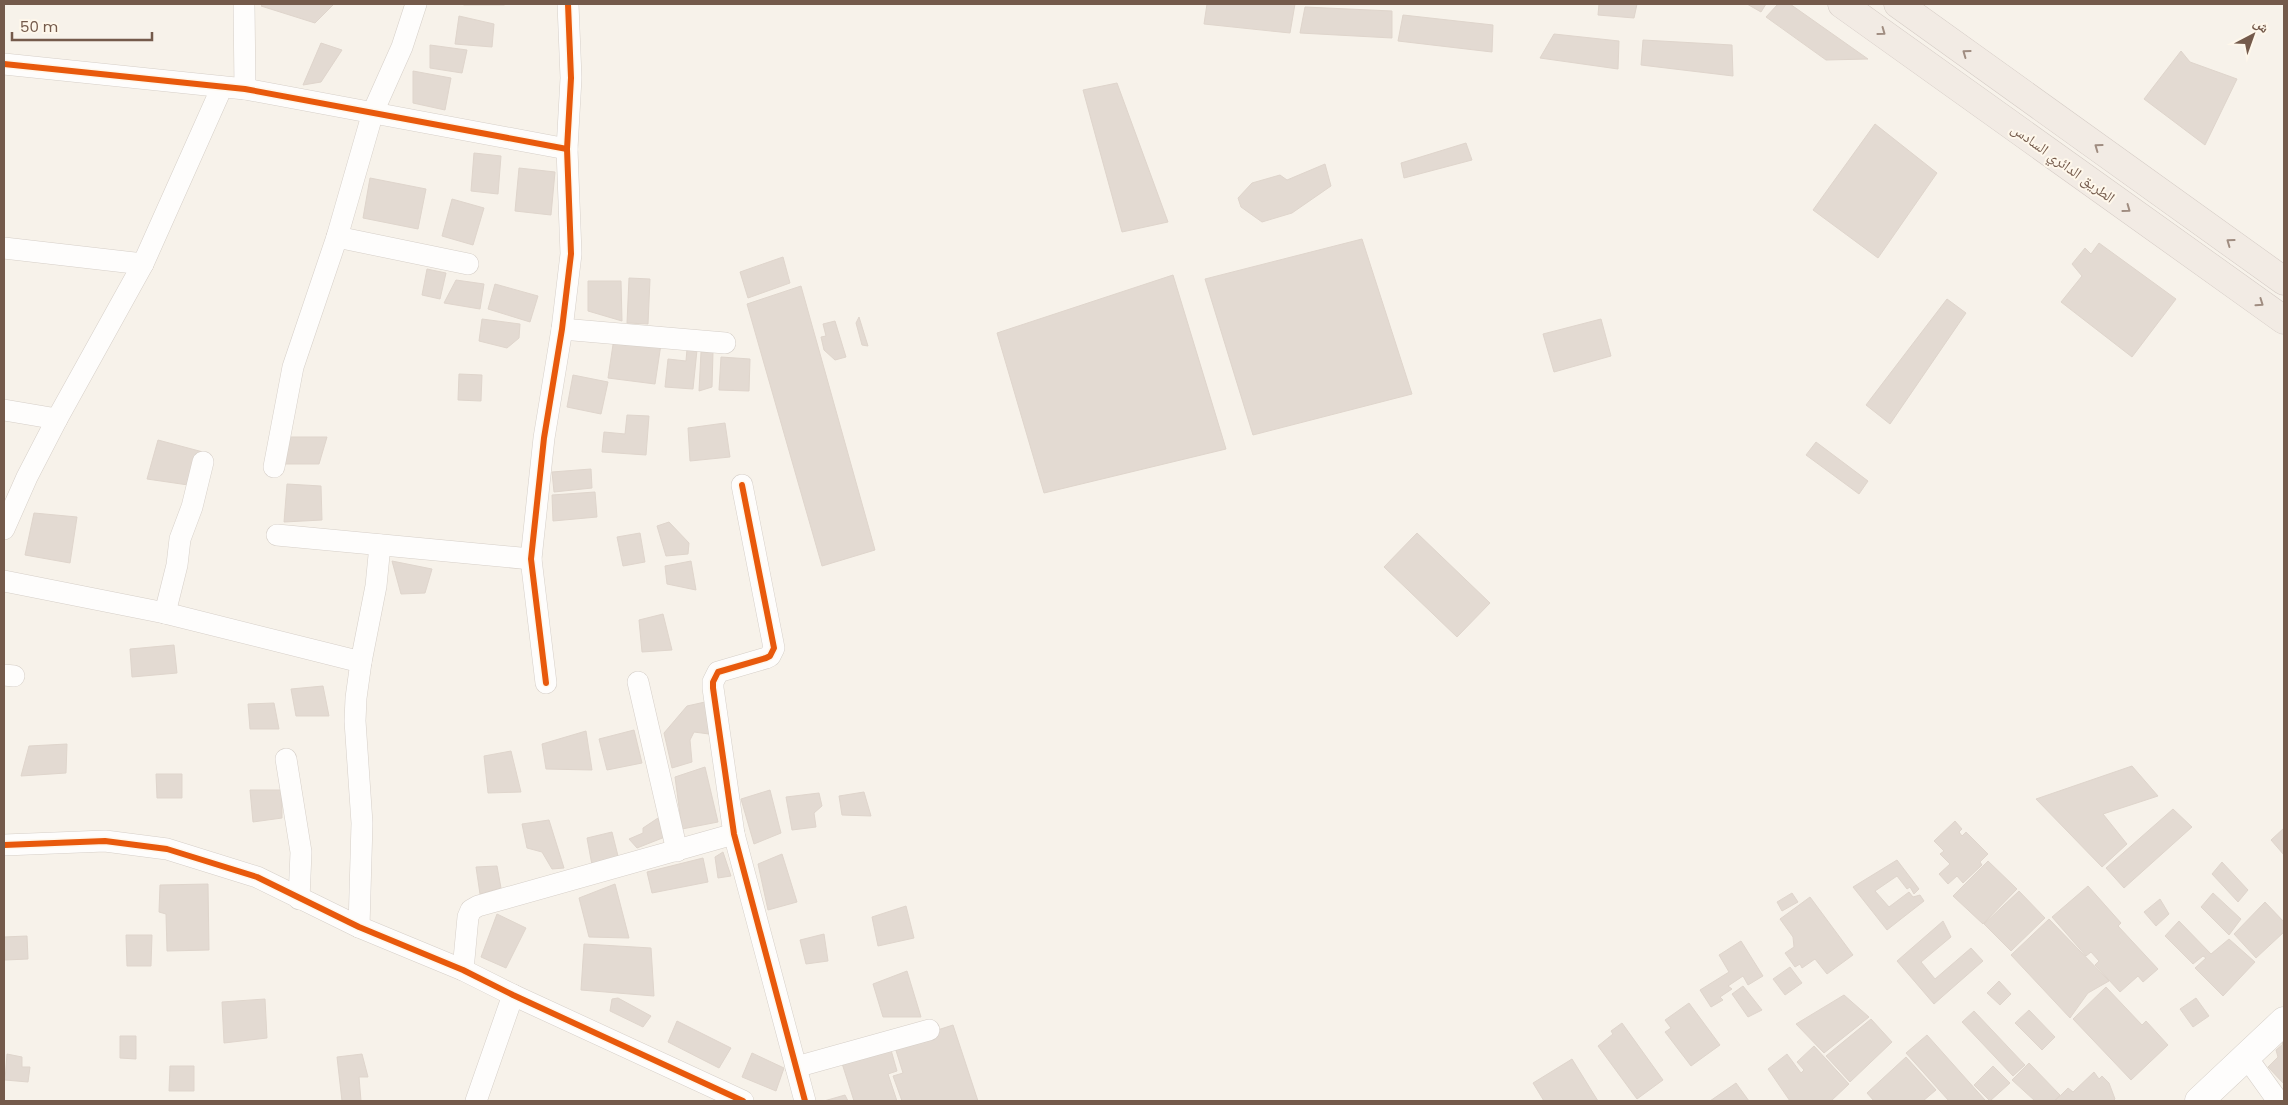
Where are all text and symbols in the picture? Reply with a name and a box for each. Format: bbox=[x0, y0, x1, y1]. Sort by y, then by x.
scale bar bbox=[12, 10, 152, 42]
north arrow bbox=[2228, 10, 2278, 60]
text: ش bbox=[2249, 13, 2274, 38]
text: 50 m bbox=[20, 16, 58, 37]
one-way arrow bbox=[1876, 26, 1886, 35]
one-way arrow bbox=[1962, 50, 1972, 59]
street label: الطريق الدائري السادس bbox=[2006, 118, 2120, 209]
one-way arrow bbox=[2095, 145, 2104, 153]
one-way arrow bbox=[2121, 203, 2131, 212]
one-way arrow bbox=[2227, 239, 2236, 248]
one-way arrow bbox=[2254, 297, 2264, 306]

